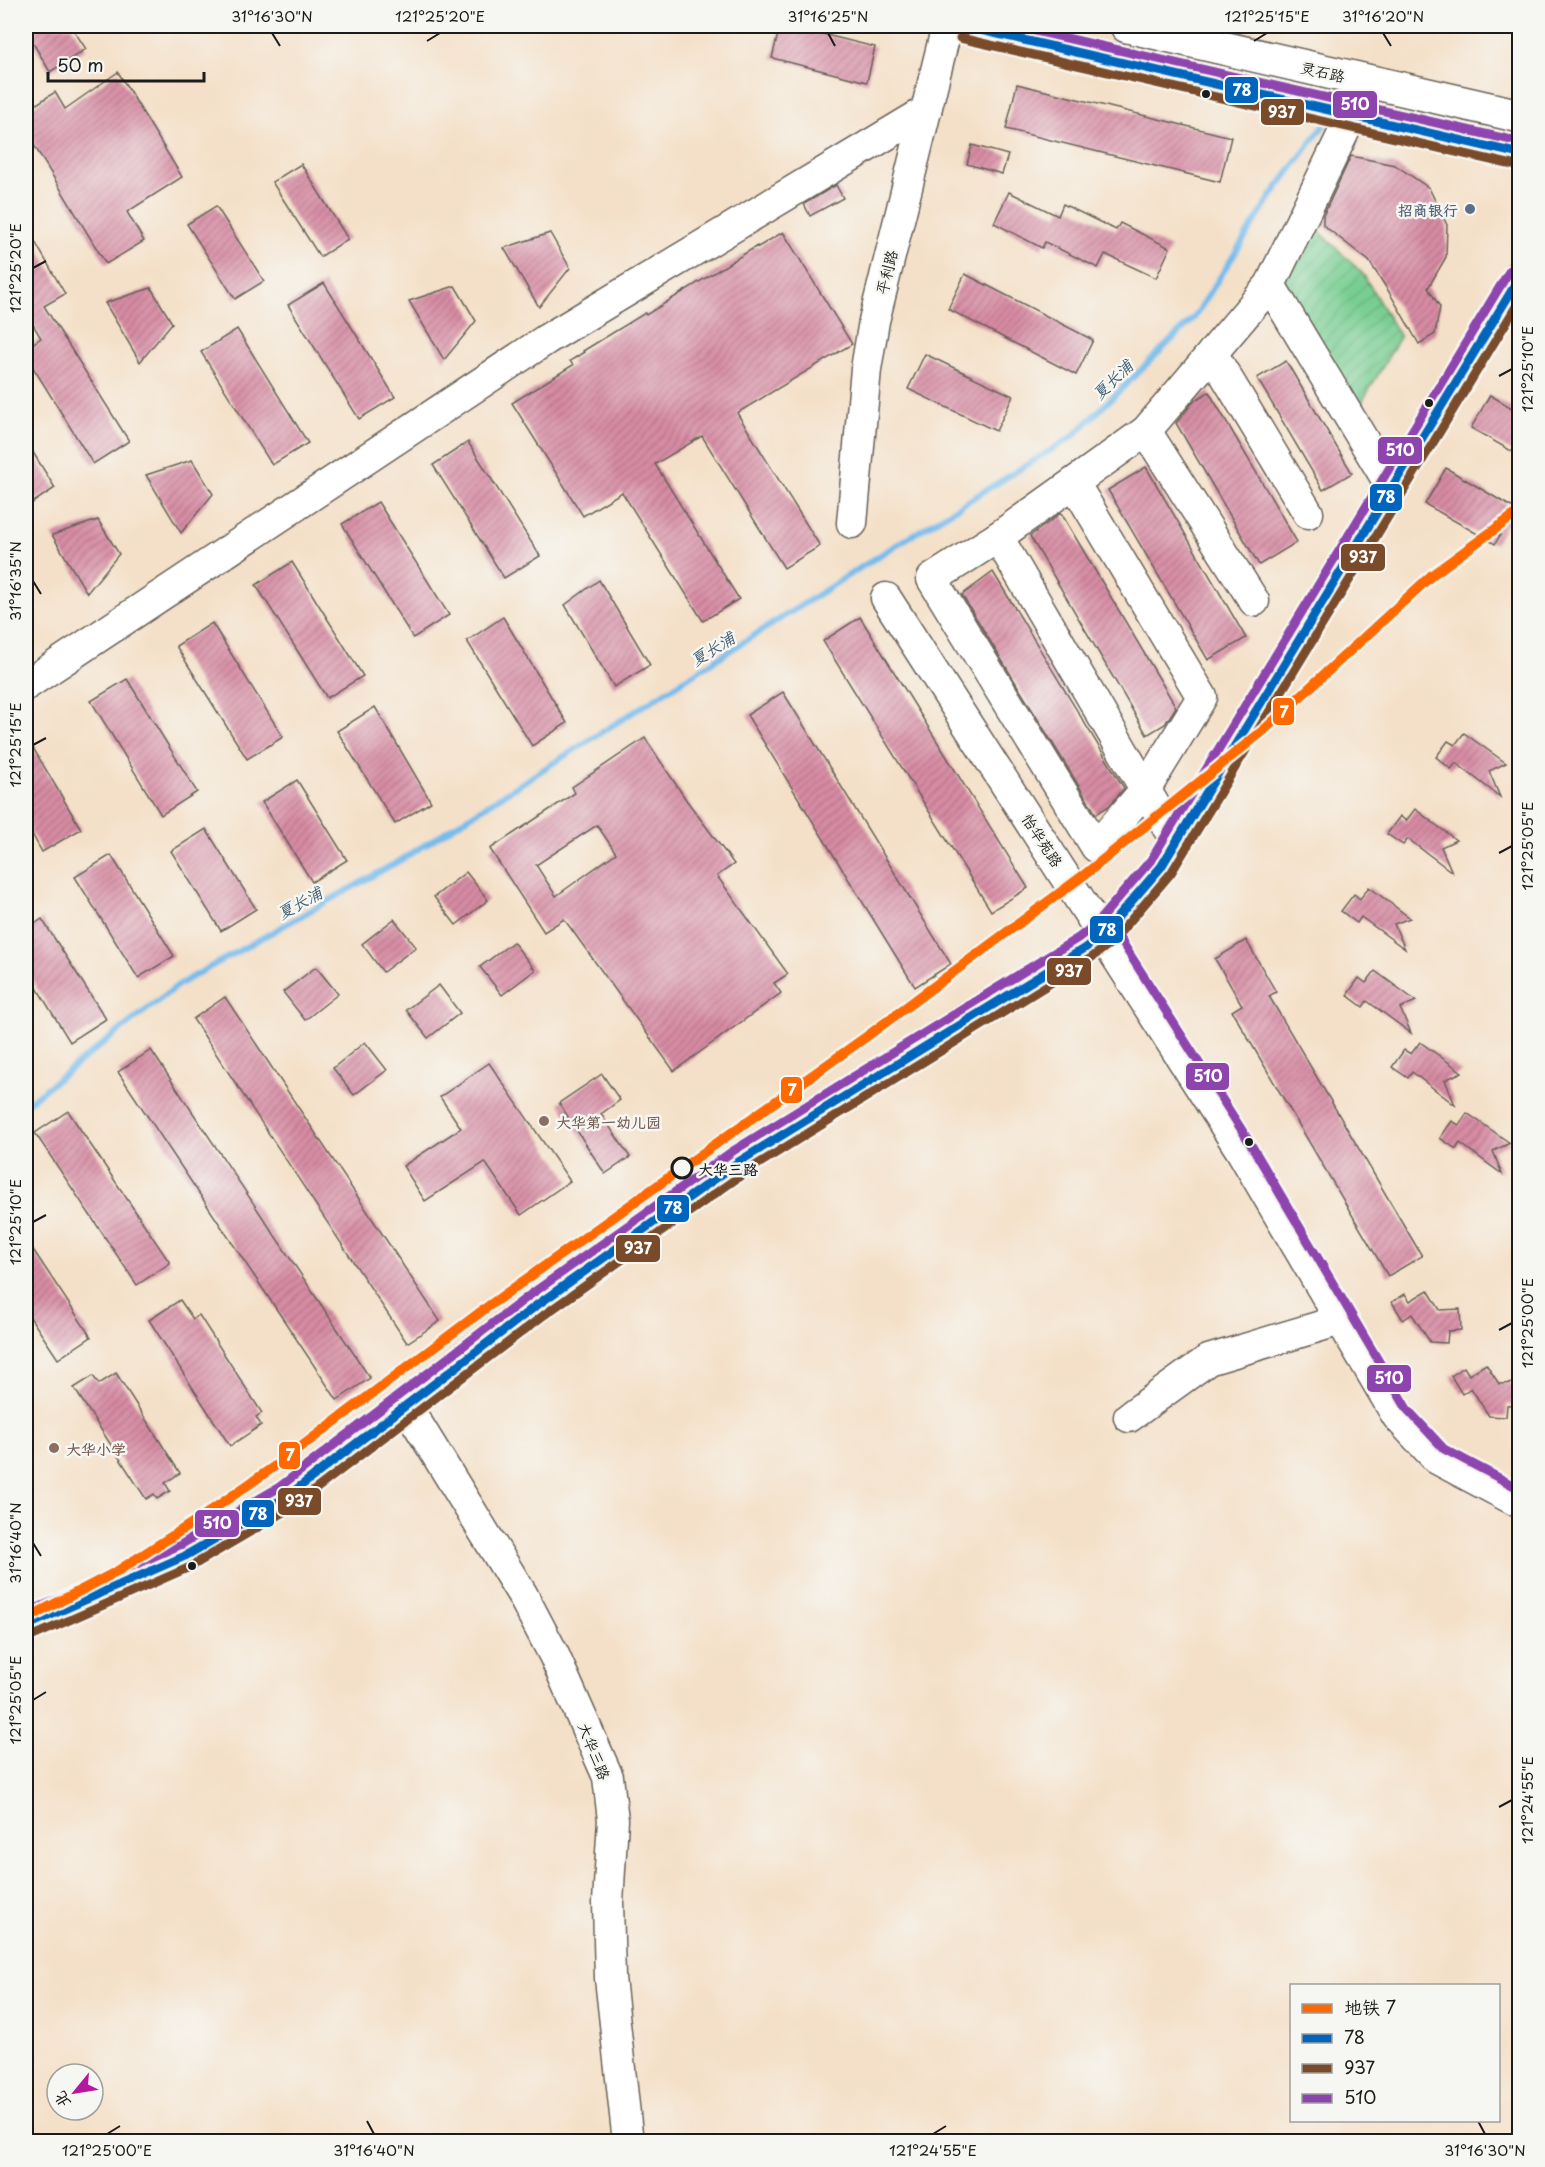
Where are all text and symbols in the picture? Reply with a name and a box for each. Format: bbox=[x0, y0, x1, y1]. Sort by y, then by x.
text: 31°16'30"N bbox=[231, 4, 313, 27]
text: 121°25'20"E bbox=[395, 4, 485, 27]
text: 31°16'25"N bbox=[788, 4, 868, 27]
text: 121°25'15"E bbox=[1224, 4, 1310, 27]
text: 31°16'20"N bbox=[1342, 4, 1424, 27]
scale bar bbox=[48, 45, 204, 83]
text: 50 m bbox=[57, 51, 104, 78]
street label: 灵石路 bbox=[1298, 55, 1348, 87]
line badge: 78 bbox=[1224, 76, 1259, 104]
text: 78 bbox=[1232, 77, 1252, 101]
unlabelled marker bbox=[1200, 88, 1212, 100]
line badge: 510 bbox=[1332, 90, 1378, 119]
text: 510 bbox=[1340, 91, 1370, 115]
line badge: 937 bbox=[1260, 98, 1305, 126]
text: 937 bbox=[1268, 99, 1297, 123]
place label: 招商银行 bbox=[1398, 198, 1458, 221]
marker: 招商银行 bbox=[1463, 202, 1477, 216]
text: 121°25'20"E bbox=[3, 223, 26, 313]
street label: 平利路 bbox=[869, 247, 903, 297]
text: 121°25'10"E bbox=[1515, 326, 1538, 412]
water label: 夏长浦 bbox=[1086, 352, 1139, 404]
unlabelled marker bbox=[1423, 397, 1435, 409]
line badge: 510 bbox=[1377, 436, 1423, 465]
text: 510 bbox=[1385, 437, 1415, 461]
line badge: 78 bbox=[1369, 483, 1403, 512]
text: 78 bbox=[1376, 484, 1396, 508]
text: 31°16'35"N bbox=[3, 541, 26, 621]
line badge: 937 bbox=[1340, 543, 1386, 572]
text: 937 bbox=[1349, 544, 1378, 568]
water label: 夏长浦 bbox=[685, 624, 740, 671]
line badge: 7 bbox=[1272, 697, 1295, 726]
text: 7 bbox=[1279, 699, 1289, 723]
text: 121°25'15"E bbox=[3, 702, 26, 788]
text: 121°25'05"E bbox=[1515, 802, 1538, 890]
street label: 怡华苑路 bbox=[1017, 809, 1069, 871]
water label: 夏长浦 bbox=[272, 879, 328, 924]
line badge: 78 bbox=[1089, 915, 1124, 944]
text: 78 bbox=[1097, 917, 1117, 941]
line badge: 937 bbox=[1046, 957, 1092, 986]
text: 937 bbox=[1055, 958, 1084, 982]
line badge: 510 bbox=[1185, 1062, 1230, 1091]
text: 510 bbox=[1193, 1063, 1223, 1087]
line badge: 7 bbox=[780, 1076, 803, 1104]
text: 7 bbox=[787, 1077, 797, 1101]
place label: 大华第一幼儿园 bbox=[556, 1110, 661, 1133]
marker: 大华第一幼儿园 bbox=[537, 1114, 551, 1128]
unlabelled marker bbox=[1243, 1136, 1255, 1148]
marker: 大华三路 bbox=[671, 1157, 693, 1179]
place label: 大华三路 bbox=[698, 1157, 758, 1180]
text: 121°25'10"E bbox=[3, 1179, 26, 1265]
line badge: 78 bbox=[656, 1194, 690, 1223]
text: 78 bbox=[663, 1195, 683, 1219]
line badge: 937 bbox=[615, 1234, 661, 1263]
text: 937 bbox=[624, 1235, 653, 1259]
text: 121°25'00"E bbox=[1515, 1278, 1538, 1368]
line badge: 510 bbox=[1366, 1364, 1412, 1393]
text: 510 bbox=[1374, 1365, 1404, 1389]
place label: 大华小学 bbox=[66, 1437, 126, 1460]
marker: 大华小学 bbox=[47, 1441, 61, 1455]
line badge: 7 bbox=[278, 1441, 301, 1470]
text: 7 bbox=[285, 1442, 295, 1466]
line badge: 937 bbox=[277, 1487, 322, 1516]
text: 937 bbox=[285, 1488, 314, 1512]
line badge: 78 bbox=[241, 1499, 275, 1528]
text: 78 bbox=[248, 1501, 268, 1525]
text: 31°16'40"N bbox=[3, 1502, 26, 1584]
line badge: 510 bbox=[194, 1509, 240, 1538]
text: 510 bbox=[202, 1510, 232, 1534]
unlabelled marker bbox=[186, 1560, 198, 1572]
text: 121°25'05"E bbox=[3, 1656, 26, 1744]
street label: 大华三路 bbox=[573, 1719, 617, 1783]
text: 121°24'55"E bbox=[1515, 1756, 1538, 1844]
legend bbox=[1290, 1984, 1500, 2122]
text: 地铁 7 bbox=[1344, 1993, 1396, 2020]
text: 78 bbox=[1344, 2023, 1365, 2050]
text: 937 bbox=[1344, 2053, 1376, 2080]
north arrow bbox=[45, 2062, 105, 2122]
text: 510 bbox=[1344, 2083, 1376, 2110]
text: 北 bbox=[47, 2087, 76, 2113]
text: 121°25'00"E bbox=[62, 2138, 152, 2161]
text: 31°16'40"N bbox=[333, 2138, 415, 2161]
text: 121°24'55"E bbox=[889, 2138, 977, 2161]
text: 31°16'30"N bbox=[1444, 2138, 1526, 2161]

